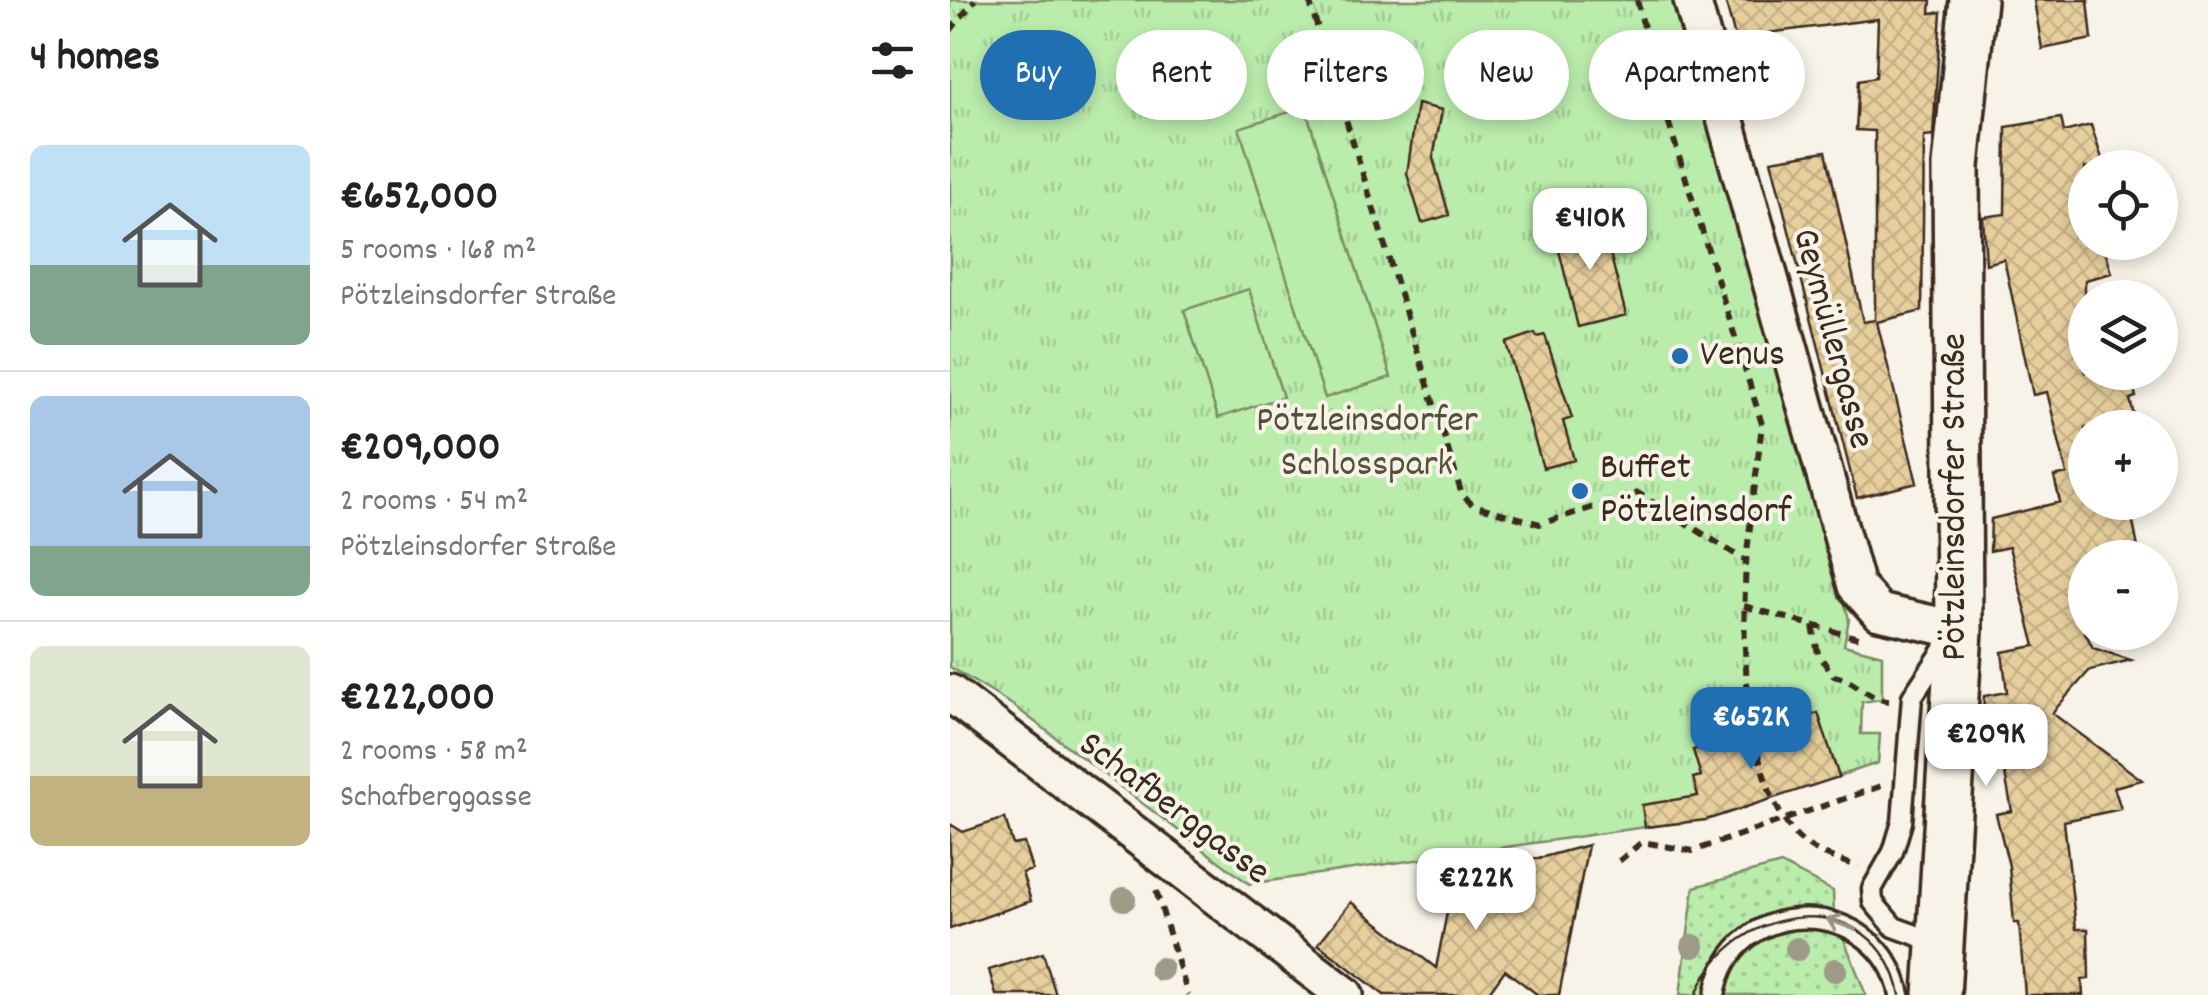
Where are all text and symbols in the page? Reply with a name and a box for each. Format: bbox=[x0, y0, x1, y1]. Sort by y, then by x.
text: 4 homes bbox=[30, 30, 160, 90]
chip: Buy bbox=[980, 30, 1096, 120]
chip: Rent bbox=[1116, 30, 1247, 120]
chip: Filters bbox=[1267, 30, 1424, 120]
chip: New bbox=[1444, 30, 1569, 120]
chip: Apartment bbox=[1589, 30, 1805, 120]
icon: filters bbox=[865, 33, 920, 88]
map controls bbox=[2068, 150, 2178, 650]
button: locate bbox=[2068, 150, 2178, 260]
text: €652,000 bbox=[340, 169, 498, 229]
icon: home bbox=[110, 185, 230, 305]
pin: €410K bbox=[1520, 188, 1660, 273]
text: €410K bbox=[1555, 197, 1625, 243]
street label: Geymüllergasse bbox=[1775, 223, 1887, 455]
text: 5 rooms · 168 m² bbox=[340, 229, 536, 275]
text: Pötzleinsdorfer Straße bbox=[340, 275, 616, 321]
button: layers bbox=[2068, 280, 2178, 390]
place label: Venus bbox=[1700, 329, 1785, 384]
street label: Pötzleinsdorfer Straße bbox=[1929, 333, 1984, 661]
marker: Venus bbox=[1669, 345, 1691, 367]
park label: Pötzleinsdorfer Schlosspark bbox=[1256, 395, 1478, 494]
button: + bbox=[2068, 410, 2178, 520]
text: €209,000 bbox=[340, 420, 501, 480]
icon: home bbox=[110, 436, 230, 556]
place label: Buffet Pötzleinsdorf bbox=[1600, 442, 1793, 541]
text: 2 rooms · 54 m² bbox=[340, 480, 528, 526]
marker: Buffet Pötzleinsdorf bbox=[1569, 480, 1591, 502]
text: Pötzleinsdorfer Straße bbox=[340, 526, 616, 572]
button: − bbox=[2068, 540, 2178, 650]
text: €222,000 bbox=[340, 670, 495, 730]
icon: home bbox=[110, 686, 230, 806]
pin: €652K bbox=[1681, 687, 1821, 772]
text: €652K bbox=[1712, 696, 1790, 742]
pin: €209K bbox=[1916, 704, 2056, 789]
text: €209K bbox=[1947, 713, 2025, 759]
street label: Schafberggasse bbox=[1066, 720, 1280, 900]
text: 2 rooms · 58 m² bbox=[340, 730, 528, 776]
text: Schafberggasse bbox=[340, 776, 532, 822]
pin: €222K bbox=[1406, 848, 1546, 933]
text: €222K bbox=[1439, 857, 1513, 903]
one-way arrow bbox=[1826, 914, 1857, 932]

